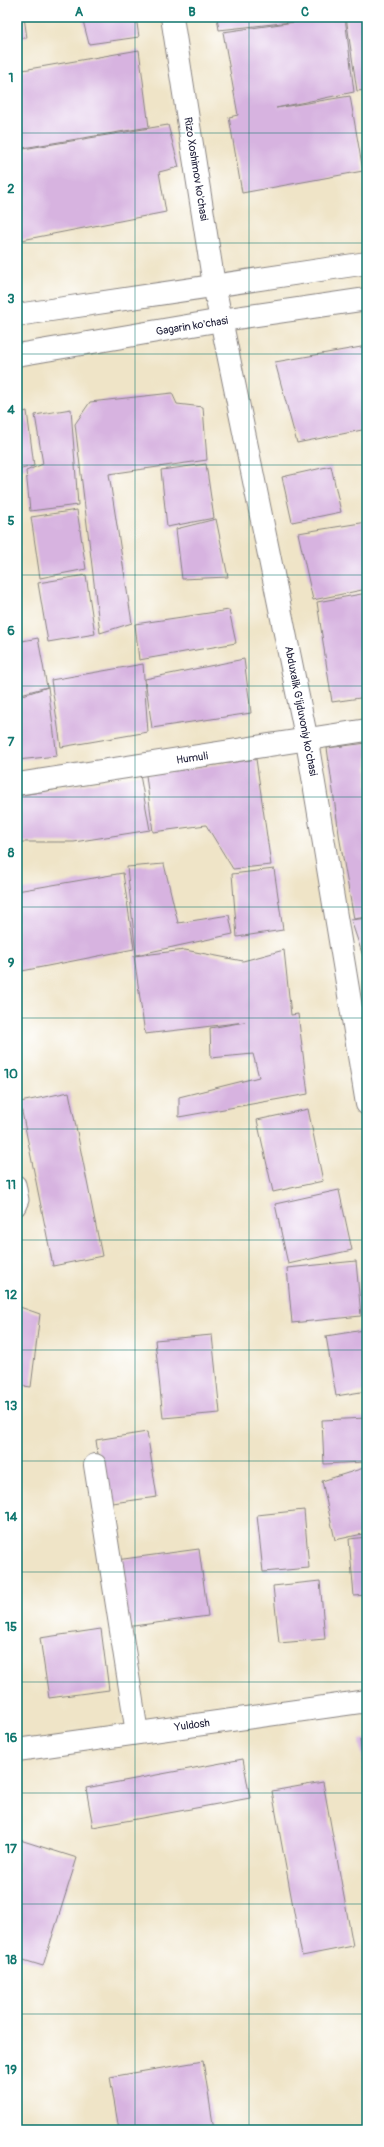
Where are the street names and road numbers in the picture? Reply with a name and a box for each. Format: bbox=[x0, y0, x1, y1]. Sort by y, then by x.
street label: Rizo Xoshimov ko'chasi bbox=[181, 116, 211, 222]
street label: Gagarin ko'chasi bbox=[155, 314, 229, 338]
street label: Abduxalik G'ijduvoniy ko'chasi bbox=[282, 645, 320, 777]
street label: Humuli bbox=[175, 749, 209, 767]
street label: Yuldosh bbox=[173, 1716, 210, 1734]

